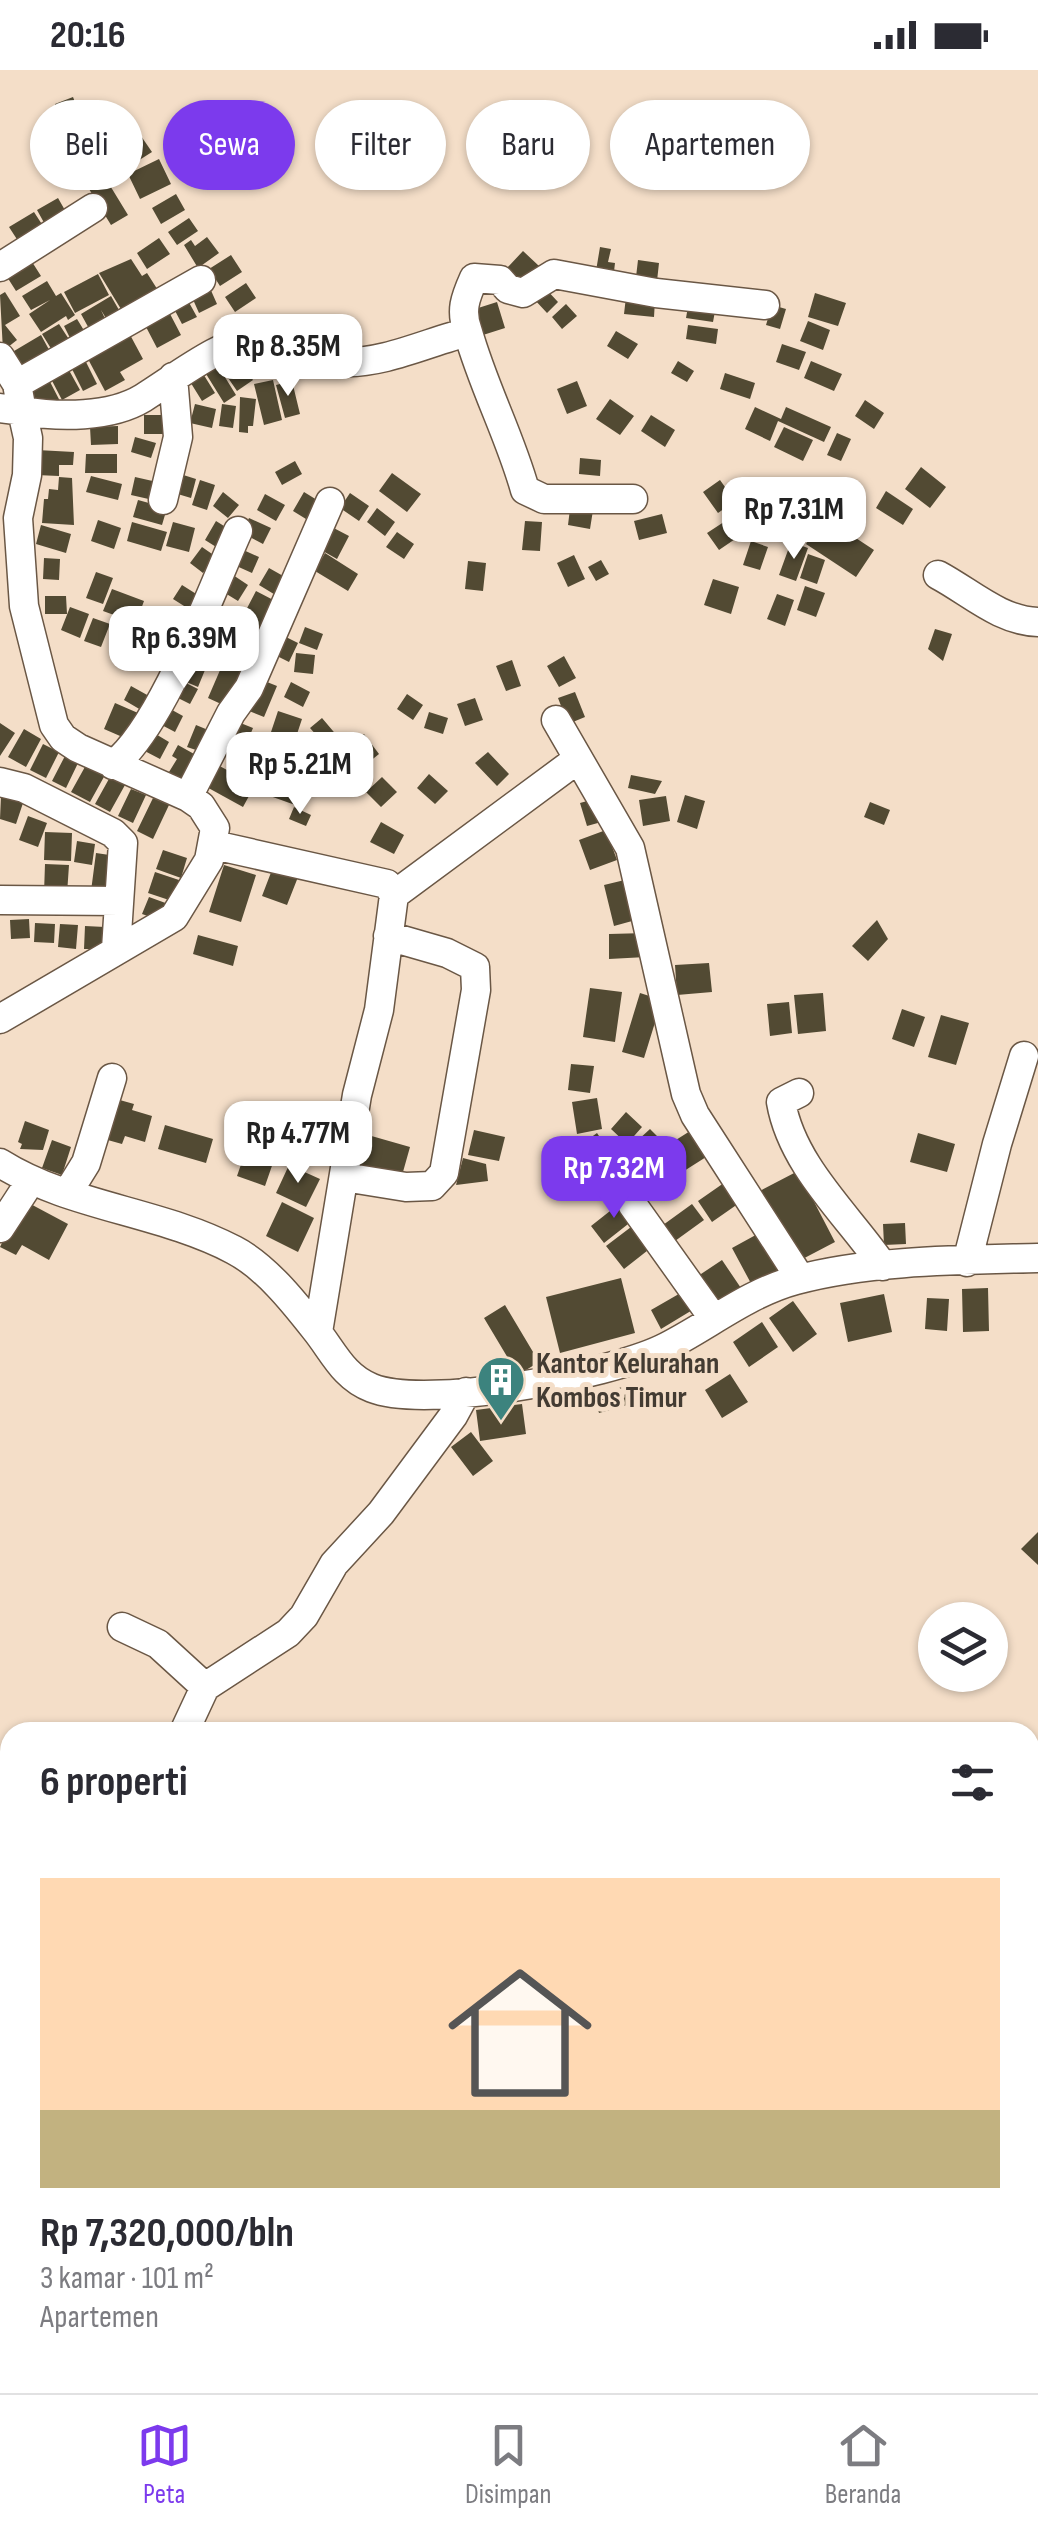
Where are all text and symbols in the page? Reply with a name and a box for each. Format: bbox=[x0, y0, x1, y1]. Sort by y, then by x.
text: 20:16 bbox=[50, 13, 126, 58]
chip: Beli bbox=[30, 100, 143, 190]
chip: Sewa bbox=[163, 100, 295, 190]
chip: Filter bbox=[315, 100, 446, 190]
chip: Baru bbox=[466, 100, 590, 190]
chip: Apartemen bbox=[610, 100, 810, 190]
pin: Rp 8.35M bbox=[185, 314, 391, 399]
text: Rp 8.35M bbox=[235, 327, 341, 366]
pin: Rp 7.31M bbox=[691, 477, 897, 562]
text: Rp 7.31M bbox=[744, 490, 844, 529]
pin: Rp 6.39M bbox=[81, 606, 287, 691]
text: Rp 6.39M bbox=[131, 619, 237, 658]
pin: Rp 5.21M bbox=[197, 732, 403, 817]
text: Rp 5.21M bbox=[248, 745, 352, 784]
pin: Rp 4.77M bbox=[195, 1101, 401, 1186]
text: Rp 4.77M bbox=[246, 1114, 350, 1153]
pin: Rp 7.32M bbox=[511, 1136, 717, 1221]
text: Rp 7.32M bbox=[563, 1149, 665, 1188]
place label: Kantor Kelurahan Kombos Timur bbox=[536, 1346, 719, 1416]
building icon: Kantor Kelurahan Kombos Timur bbox=[475, 1354, 527, 1422]
map controls bbox=[918, 1602, 1008, 1692]
button: layers bbox=[918, 1602, 1008, 1692]
icon: filters bbox=[945, 1755, 1000, 1810]
text: 6 properti bbox=[40, 1757, 187, 1808]
icon: home bbox=[430, 1943, 610, 2123]
text: Rp 7,320,000/bln bbox=[40, 2208, 294, 2259]
text: 3 kamar · 101 m² bbox=[40, 2259, 214, 2298]
text: Apartemen bbox=[40, 2298, 159, 2337]
tab: Peta bbox=[137, 2418, 192, 2511]
tab: Disimpan bbox=[465, 2418, 552, 2511]
tab: Beranda bbox=[825, 2418, 901, 2511]

